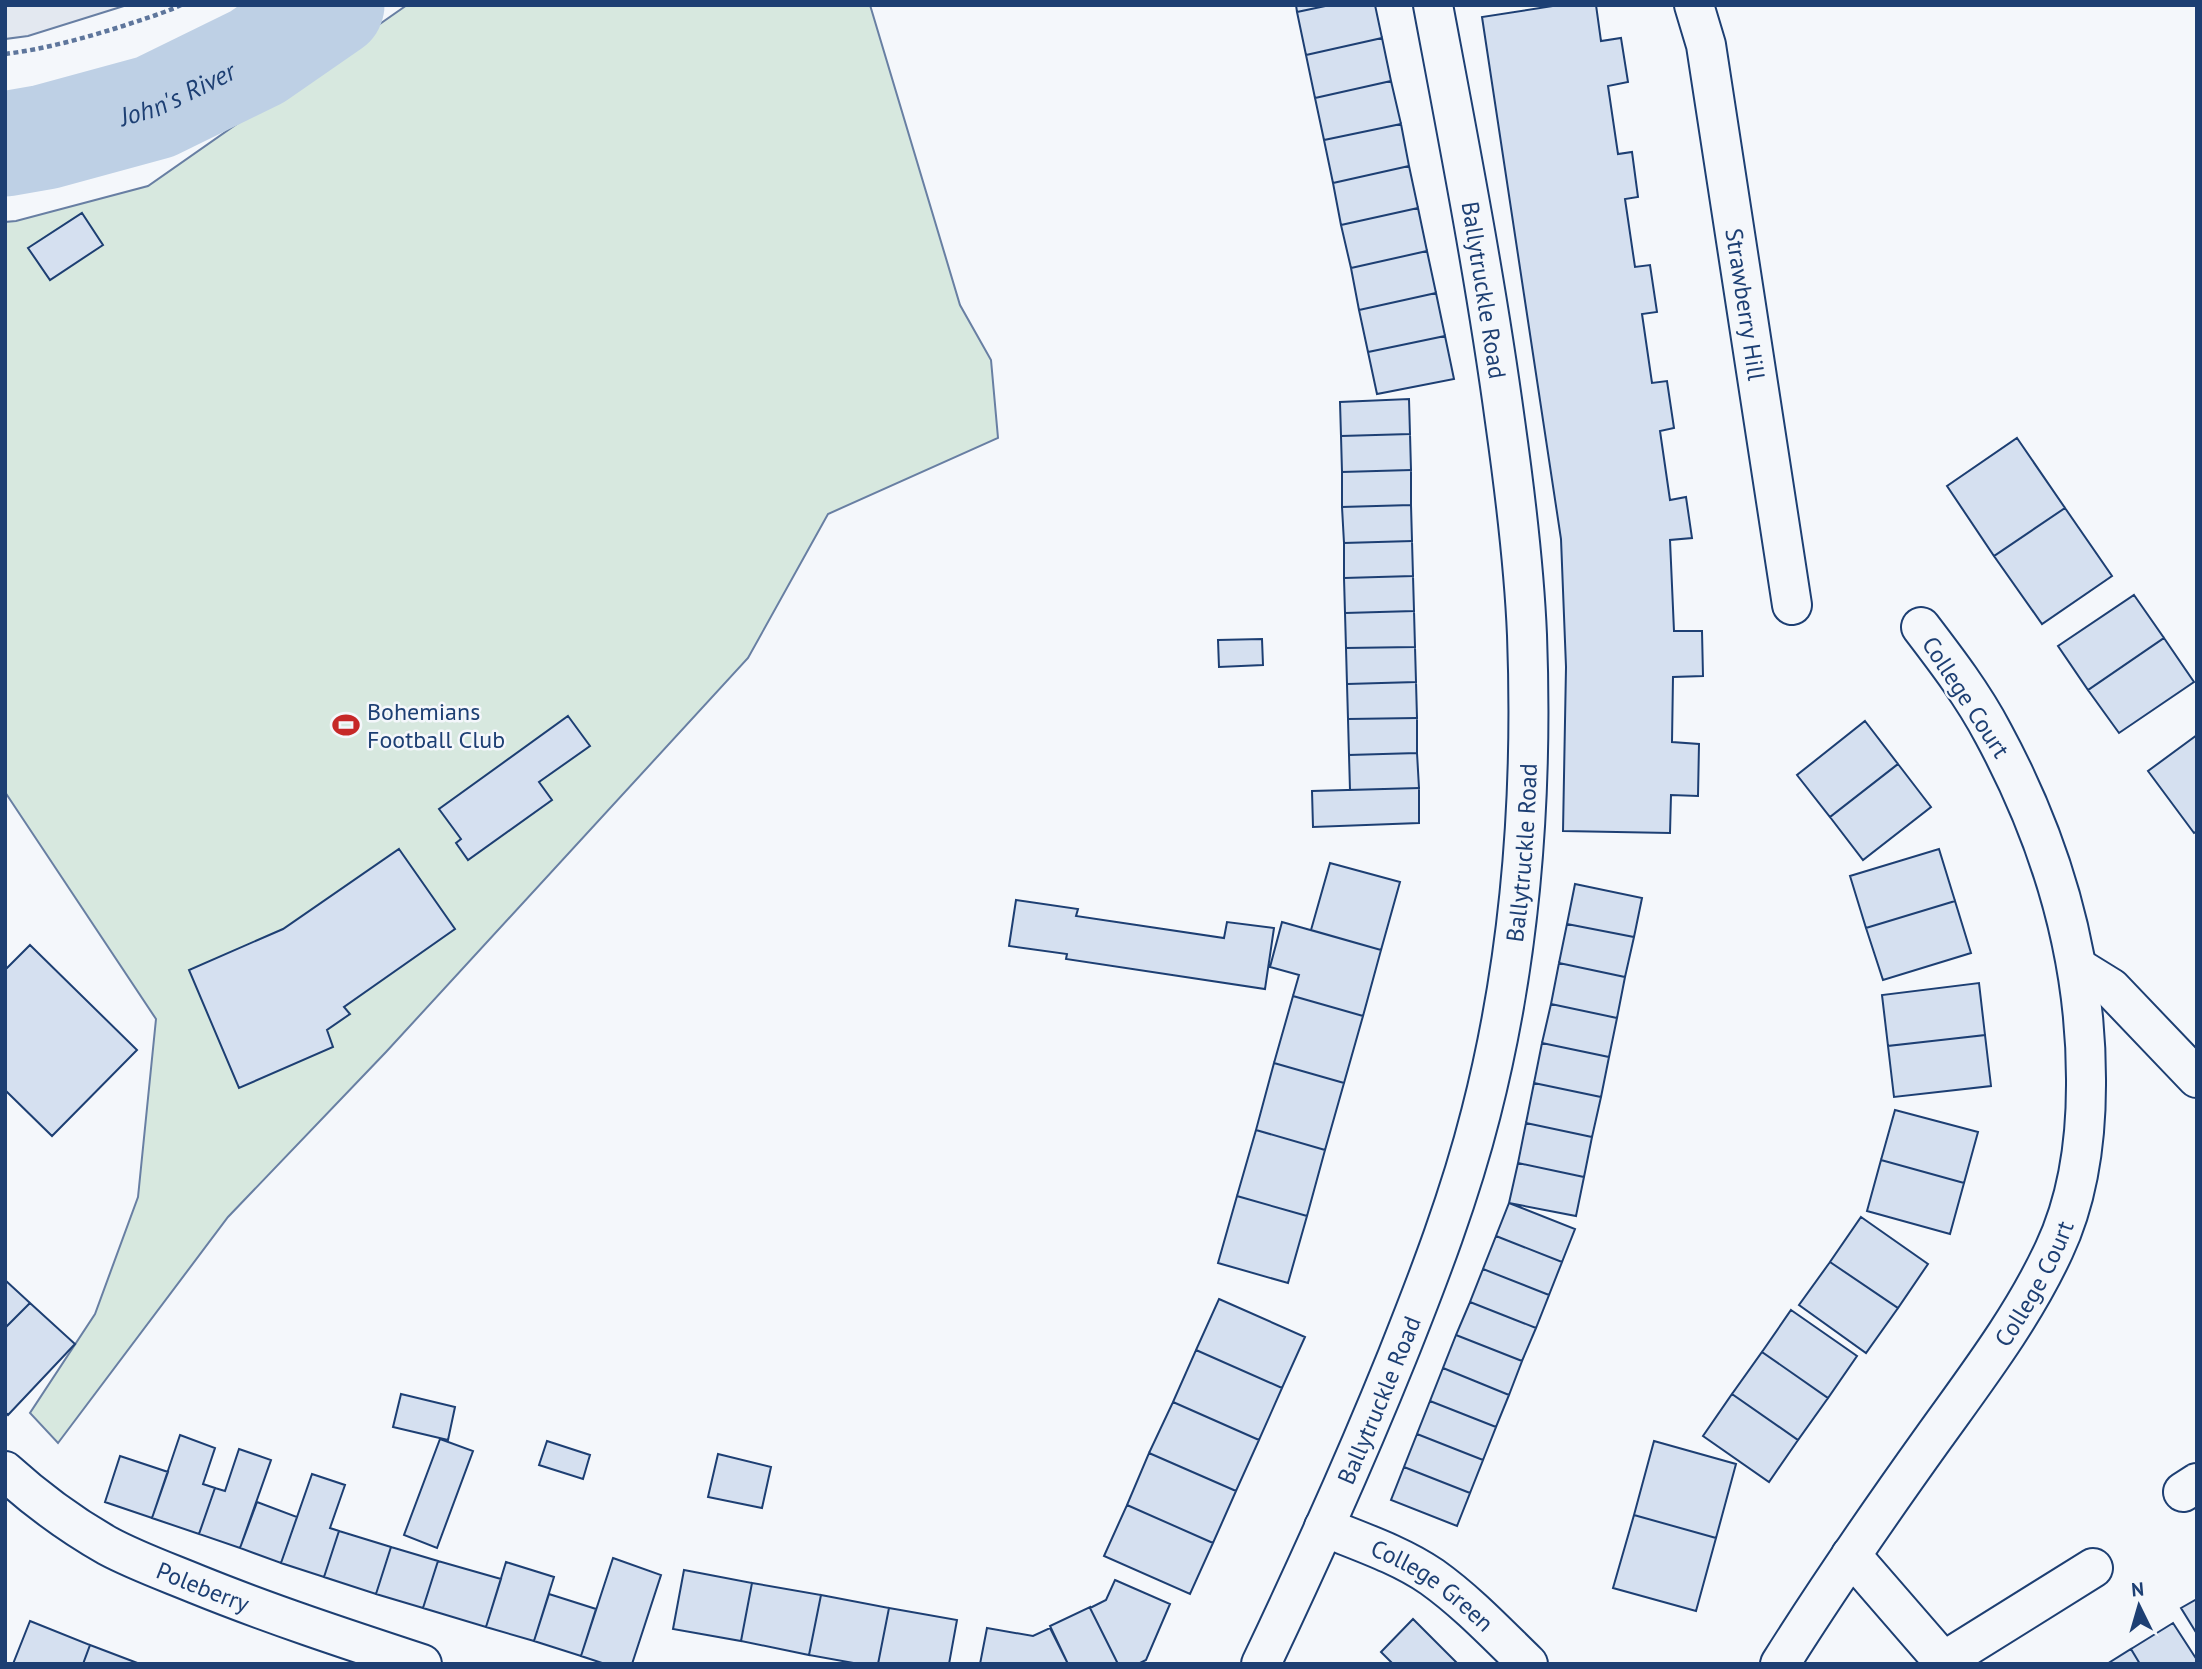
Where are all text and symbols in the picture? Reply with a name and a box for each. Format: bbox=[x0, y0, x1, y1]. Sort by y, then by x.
water label: John's River bbox=[114, 53, 242, 133]
street label: Ballytruckle Road bbox=[1455, 199, 1513, 381]
street label: Strawberry Hill bbox=[1719, 226, 1773, 382]
street label: College Court bbox=[1915, 630, 2017, 764]
place label: Bohemians Football Club bbox=[367, 696, 505, 755]
sports icon: Bohemians Football Club bbox=[331, 710, 361, 740]
street label: Ballytruckle Road bbox=[1499, 763, 1543, 944]
street label: College Court bbox=[1987, 1216, 2080, 1352]
street label: Ballytruckle Road bbox=[1330, 1312, 1427, 1489]
street label: College Green bbox=[1367, 1532, 1501, 1638]
street label: Poleberry bbox=[152, 1554, 254, 1619]
north arrow bbox=[2104, 1571, 2174, 1641]
text: N bbox=[2130, 1577, 2145, 1602]

